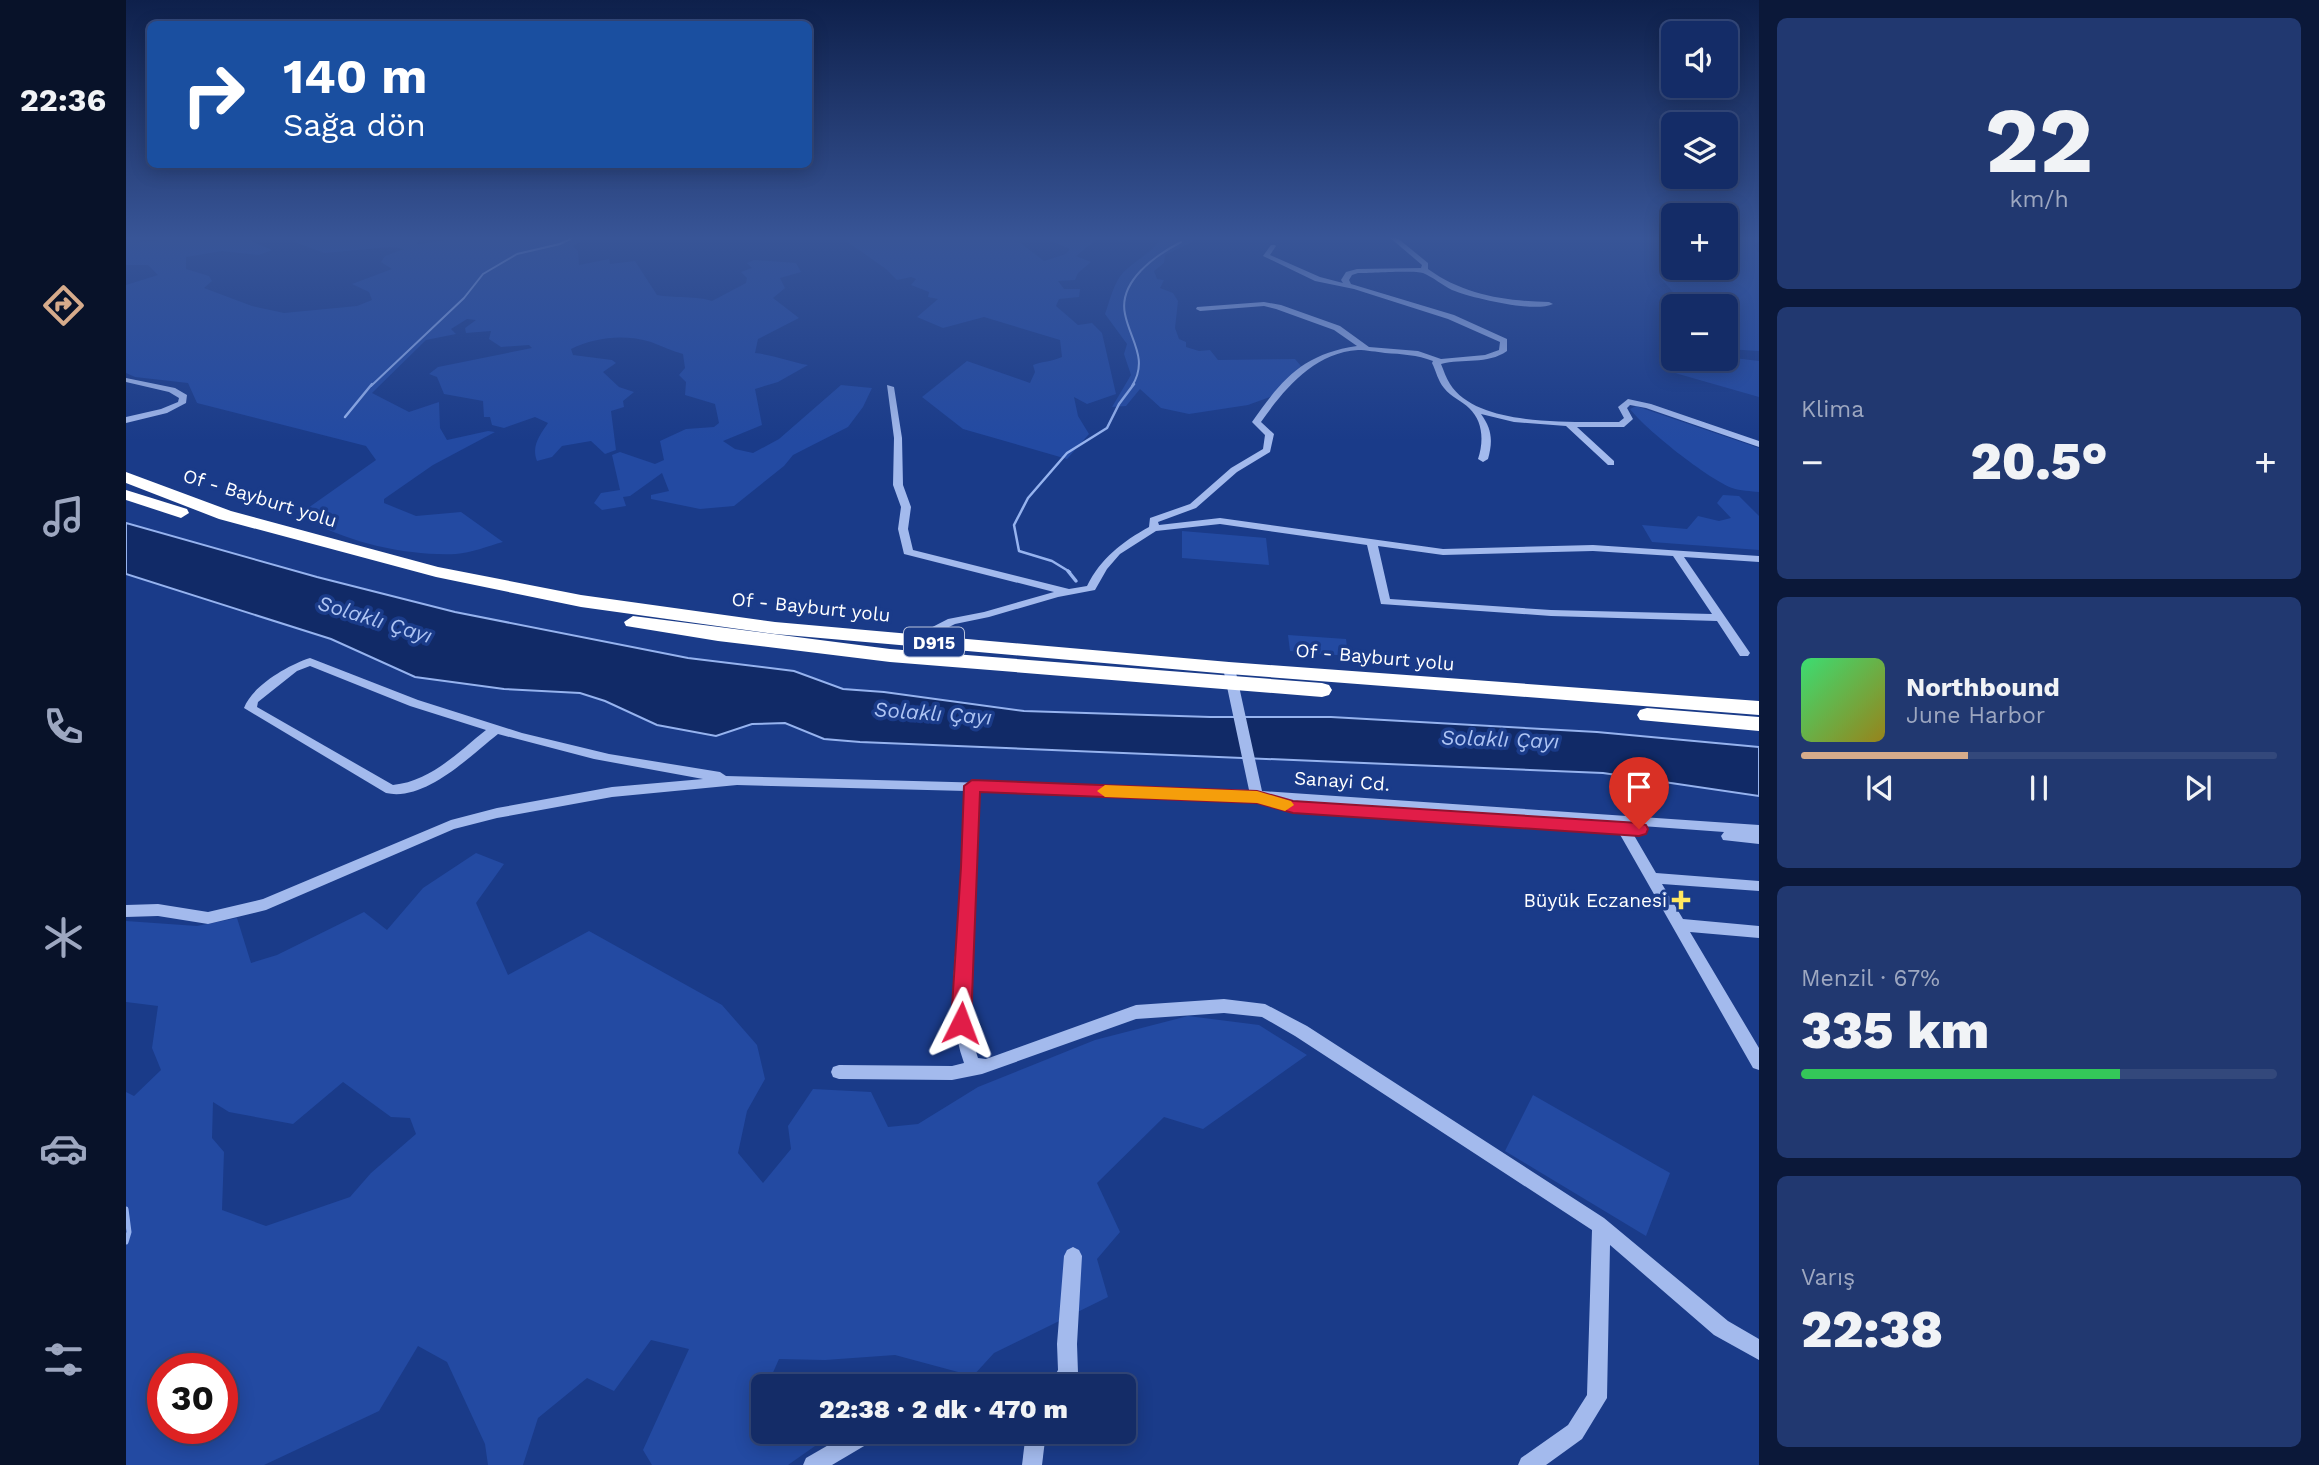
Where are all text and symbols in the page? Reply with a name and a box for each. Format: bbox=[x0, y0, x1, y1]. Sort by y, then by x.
map controls bbox=[1661, 21, 1738, 371]
button: sound bbox=[1661, 21, 1738, 98]
text: 140 m bbox=[283, 47, 427, 105]
icon: right bbox=[168, 49, 259, 140]
text: 22:36 bbox=[20, 81, 106, 119]
text: 22 bbox=[1985, 87, 2093, 194]
text: Sağa dön bbox=[283, 106, 426, 144]
button: layers bbox=[1661, 112, 1738, 189]
text: km/h bbox=[2009, 186, 2069, 213]
button: + bbox=[1661, 203, 1738, 280]
icon: directions bbox=[39, 281, 88, 330]
button: − bbox=[1661, 294, 1738, 371]
text: Klima bbox=[1801, 396, 1864, 423]
text: 20.5° bbox=[1970, 431, 2108, 492]
text: − bbox=[1801, 440, 1824, 484]
text: + bbox=[2254, 440, 2277, 484]
street label: Of - Bayburt yolu bbox=[180, 464, 340, 532]
icon: music bbox=[39, 492, 88, 541]
street label: Of - Bayburt yolu bbox=[730, 587, 892, 627]
water label: Solaklı Çayı bbox=[315, 590, 435, 648]
road number: D915 bbox=[904, 628, 964, 656]
street label: Of - Bayburt yolu bbox=[1295, 639, 1455, 675]
text: Northbound bbox=[1906, 672, 2060, 702]
water label: Solaklı Çayı bbox=[873, 696, 993, 730]
icon: phone bbox=[39, 702, 88, 751]
text: June Harbor bbox=[1906, 702, 2045, 729]
water label: Solaklı Çayı bbox=[1441, 724, 1559, 754]
pin bbox=[1609, 757, 1669, 829]
street label: Sanayi Cd. bbox=[1293, 766, 1391, 796]
icon: arrive bbox=[1620, 768, 1658, 806]
icon: previous bbox=[1861, 769, 1899, 807]
icon: pause bbox=[2020, 769, 2058, 807]
icon: next bbox=[2179, 769, 2217, 807]
place label: Büyük Eczanesi bbox=[1523, 889, 1667, 912]
marker: Büyük Eczanesi bbox=[1673, 892, 1689, 908]
icon: climate bbox=[39, 913, 88, 962]
text: Menzil · 67% bbox=[1801, 965, 1940, 992]
position arrow bbox=[924, 986, 998, 1060]
text: 335 km bbox=[1801, 1000, 1989, 1061]
icon: car bbox=[39, 1124, 88, 1173]
text: Varış bbox=[1801, 1264, 1855, 1291]
text: 22:38 bbox=[1801, 1299, 1943, 1360]
icon: filters bbox=[39, 1335, 88, 1384]
speed limit sign: 30 bbox=[147, 1353, 238, 1444]
text: 22:38 · 2 dk · 470 m bbox=[819, 1394, 1068, 1424]

